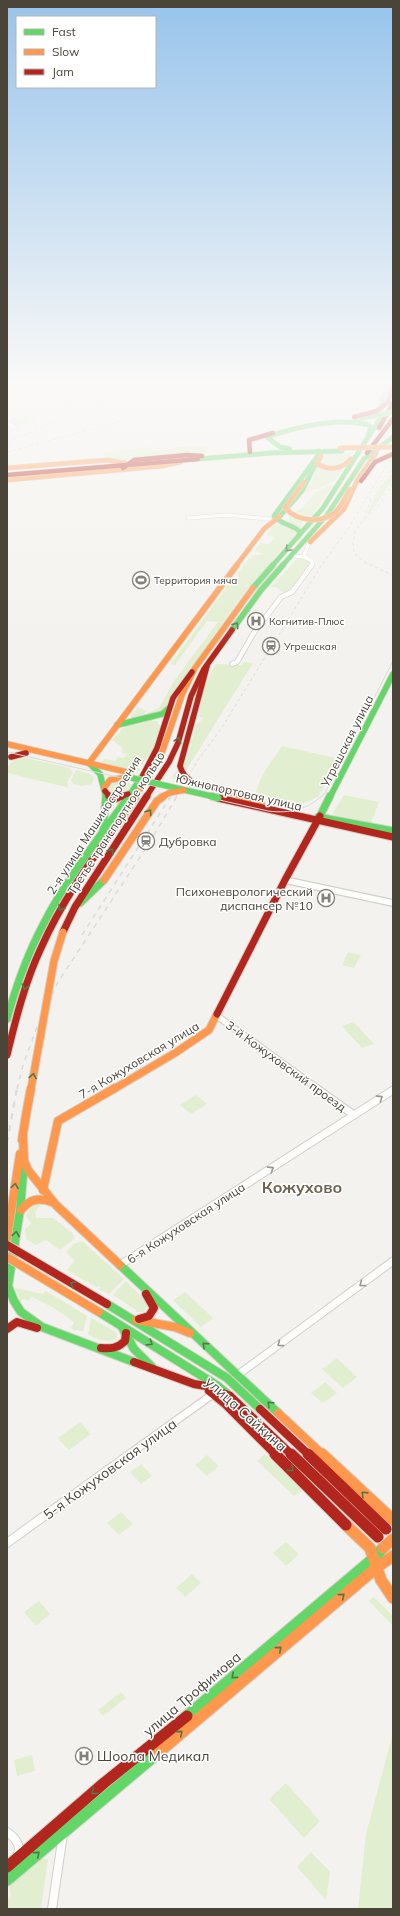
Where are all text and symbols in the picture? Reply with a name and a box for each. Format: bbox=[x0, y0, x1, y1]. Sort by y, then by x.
legend bbox=[16, 16, 156, 88]
text: Fast bbox=[52, 24, 76, 39]
text: Slow bbox=[52, 44, 80, 59]
text: Jam bbox=[52, 64, 74, 79]
one-way arrow bbox=[285, 544, 293, 552]
sports icon: Территория мяча bbox=[131, 570, 151, 590]
place label: Территория мяча bbox=[154, 574, 237, 587]
hospital icon: Когнитив-Плюс bbox=[246, 611, 266, 631]
place label: Когнитив-Плюс bbox=[269, 615, 345, 628]
one-way arrow bbox=[231, 622, 239, 629]
station icon: Угрешская bbox=[261, 636, 281, 656]
place label: Угрешская bbox=[283, 640, 336, 653]
street label: Угрешская улица bbox=[317, 693, 377, 790]
one-way arrow bbox=[173, 737, 182, 744]
street label: Третье транспортное кольцо bbox=[64, 749, 168, 897]
street label: 2-я улица Машиностроения bbox=[44, 753, 144, 897]
street label: Южнопортовая улица bbox=[175, 770, 303, 814]
one-way arrow bbox=[144, 809, 152, 816]
station icon: Дубровка bbox=[136, 831, 156, 851]
place label: Дубровка bbox=[159, 834, 217, 849]
one-way arrow bbox=[106, 848, 114, 855]
place label: Психоневрологический диспансер №10 bbox=[176, 884, 313, 913]
hospital icon: Психоневрологический диспансер №10 bbox=[316, 888, 336, 908]
one-way arrow bbox=[59, 904, 66, 911]
one-way arrow bbox=[21, 983, 30, 990]
street label: 3-й Кожуховский проезд bbox=[223, 1017, 349, 1115]
street label: 7-я Кожуховская улица bbox=[76, 1018, 202, 1102]
one-way arrow bbox=[28, 1073, 37, 1079]
one-way arrow bbox=[376, 1095, 383, 1103]
one-way arrow bbox=[267, 1166, 274, 1173]
district label: Кожухово bbox=[262, 1177, 342, 1197]
street label: 6-я Кожуховская улица bbox=[124, 1179, 248, 1267]
one-way arrow bbox=[10, 1182, 19, 1189]
one-way arrow bbox=[12, 1231, 20, 1237]
one-way arrow bbox=[359, 1279, 366, 1286]
one-way arrow bbox=[70, 1282, 77, 1289]
one-way arrow bbox=[146, 1339, 153, 1346]
one-way arrow bbox=[277, 1340, 284, 1347]
one-way arrow bbox=[202, 1342, 210, 1350]
street label: улица Сайкина bbox=[202, 1373, 290, 1455]
one-way arrow bbox=[267, 1401, 275, 1409]
street label: 5-я Кожуховская улица bbox=[40, 1415, 180, 1523]
one-way arrow bbox=[286, 1464, 294, 1472]
one-way arrow bbox=[361, 1491, 369, 1498]
one-way arrow bbox=[338, 1594, 345, 1601]
one-way arrow bbox=[274, 1647, 282, 1654]
street label: улица Трофимова bbox=[139, 1648, 245, 1740]
one-way arrow bbox=[231, 1672, 238, 1679]
one-way arrow bbox=[175, 1731, 182, 1738]
hospital icon: Шоола Медикал bbox=[74, 1746, 94, 1766]
place label: Шоола Медикал bbox=[97, 1747, 210, 1765]
one-way arrow bbox=[91, 1787, 98, 1794]
one-way arrow bbox=[32, 1852, 39, 1859]

